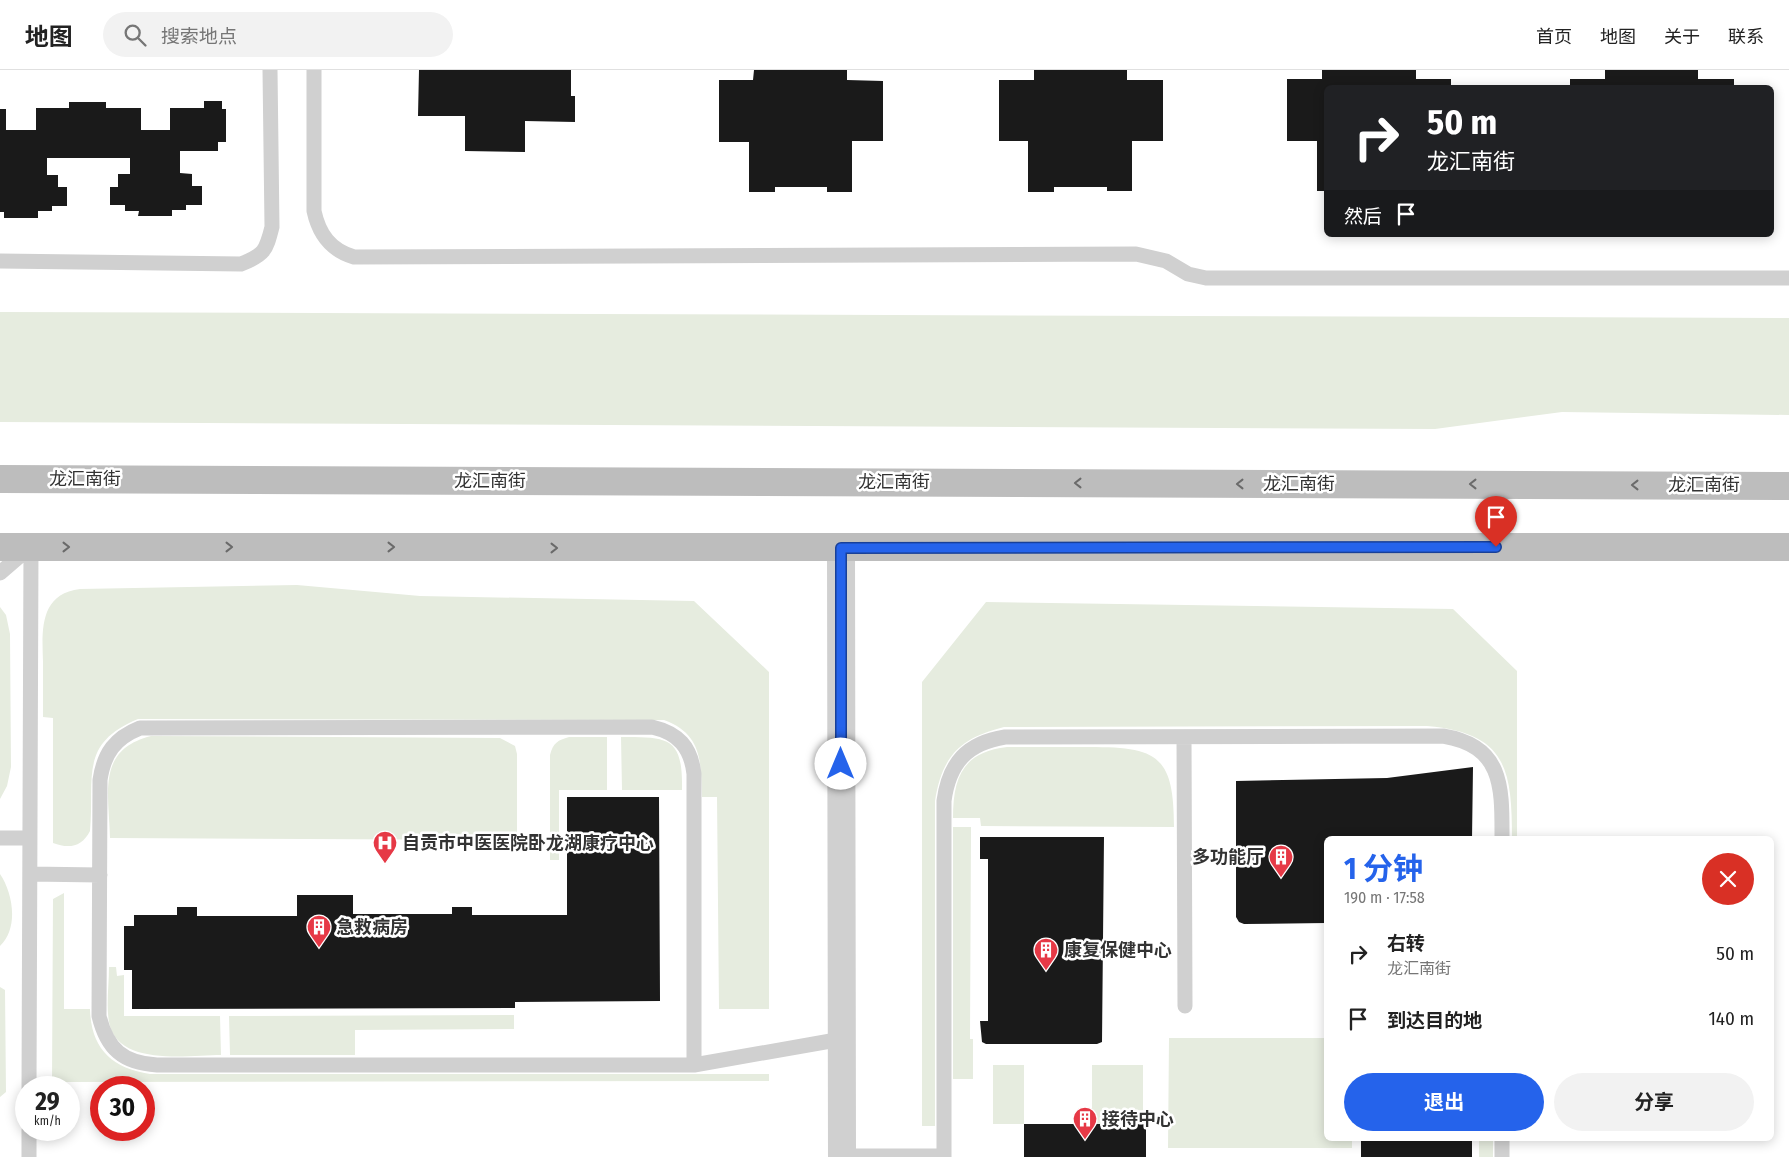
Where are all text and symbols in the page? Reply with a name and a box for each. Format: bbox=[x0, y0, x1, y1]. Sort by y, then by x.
search box bbox=[103, 12, 453, 57]
icon: search bbox=[121, 21, 149, 49]
text: 地图 bbox=[25, 23, 73, 51]
text: 搜索地点 bbox=[161, 25, 237, 48]
text: 首页 bbox=[1536, 26, 1572, 48]
text: 地图 bbox=[1600, 26, 1636, 48]
text: 关于 bbox=[1664, 26, 1700, 48]
text: 联系 bbox=[1728, 26, 1764, 48]
text: 50 m bbox=[1427, 101, 1497, 143]
icon: right bbox=[1344, 105, 1409, 170]
text: 龙汇南街 bbox=[1427, 148, 1515, 175]
icon: arrive bbox=[1392, 200, 1420, 228]
text: 然后 bbox=[1344, 205, 1382, 228]
street label: 龙汇南街 bbox=[49, 468, 121, 490]
street label: 龙汇南街 bbox=[454, 470, 526, 492]
street label: 龙汇南街 bbox=[858, 471, 930, 493]
street label: 龙汇南街 bbox=[1263, 473, 1335, 495]
street label: 龙汇南街 bbox=[1668, 474, 1740, 496]
one-way arrow bbox=[1074, 478, 1082, 488]
one-way arrow bbox=[1236, 479, 1244, 489]
one-way arrow bbox=[1469, 479, 1476, 489]
one-way arrow bbox=[1631, 480, 1639, 490]
pin bbox=[1475, 496, 1517, 547]
icon: arrive bbox=[1482, 503, 1510, 531]
one-way arrow bbox=[62, 542, 70, 552]
one-way arrow bbox=[225, 542, 233, 552]
one-way arrow bbox=[388, 542, 395, 552]
one-way arrow bbox=[550, 543, 558, 553]
position arrow bbox=[814, 737, 866, 789]
hospital icon: 自贡市中医医院卧龙湖康疗中心 bbox=[372, 830, 398, 864]
place label: 自贡市中医医院卧龙湖康疗中心 bbox=[402, 832, 654, 854]
building icon: 多功能厅 bbox=[1268, 844, 1294, 878]
place label: 多功能厅 bbox=[1192, 846, 1264, 868]
text: 1 分钟 bbox=[1344, 851, 1423, 887]
button: close bbox=[1702, 853, 1754, 905]
text: 190 m · 17:58 bbox=[1344, 888, 1425, 907]
building icon: 急救病房 bbox=[306, 914, 332, 948]
place label: 急救病房 bbox=[336, 916, 408, 938]
text: 右转 bbox=[1387, 932, 1425, 955]
building icon: 康复保健中心 bbox=[1033, 937, 1059, 971]
place label: 康复保健中心 bbox=[1064, 939, 1172, 961]
icon: right bbox=[1344, 940, 1372, 968]
text: 50 m bbox=[1716, 942, 1754, 965]
text: 龙汇南街 bbox=[1387, 959, 1451, 978]
icon: arrive bbox=[1344, 1005, 1372, 1033]
text: 140 m bbox=[1708, 1007, 1754, 1030]
text: 到达目的地 bbox=[1387, 1009, 1482, 1032]
button: 退出 bbox=[1344, 1073, 1544, 1131]
button: 分享 bbox=[1554, 1073, 1754, 1131]
speed limit sign: 30 bbox=[90, 1076, 155, 1141]
text: 29 bbox=[35, 1087, 60, 1117]
building icon: 接待中心 bbox=[1072, 1106, 1098, 1140]
place label: 接待中心 bbox=[1102, 1108, 1174, 1130]
text: km/h bbox=[34, 1114, 61, 1128]

